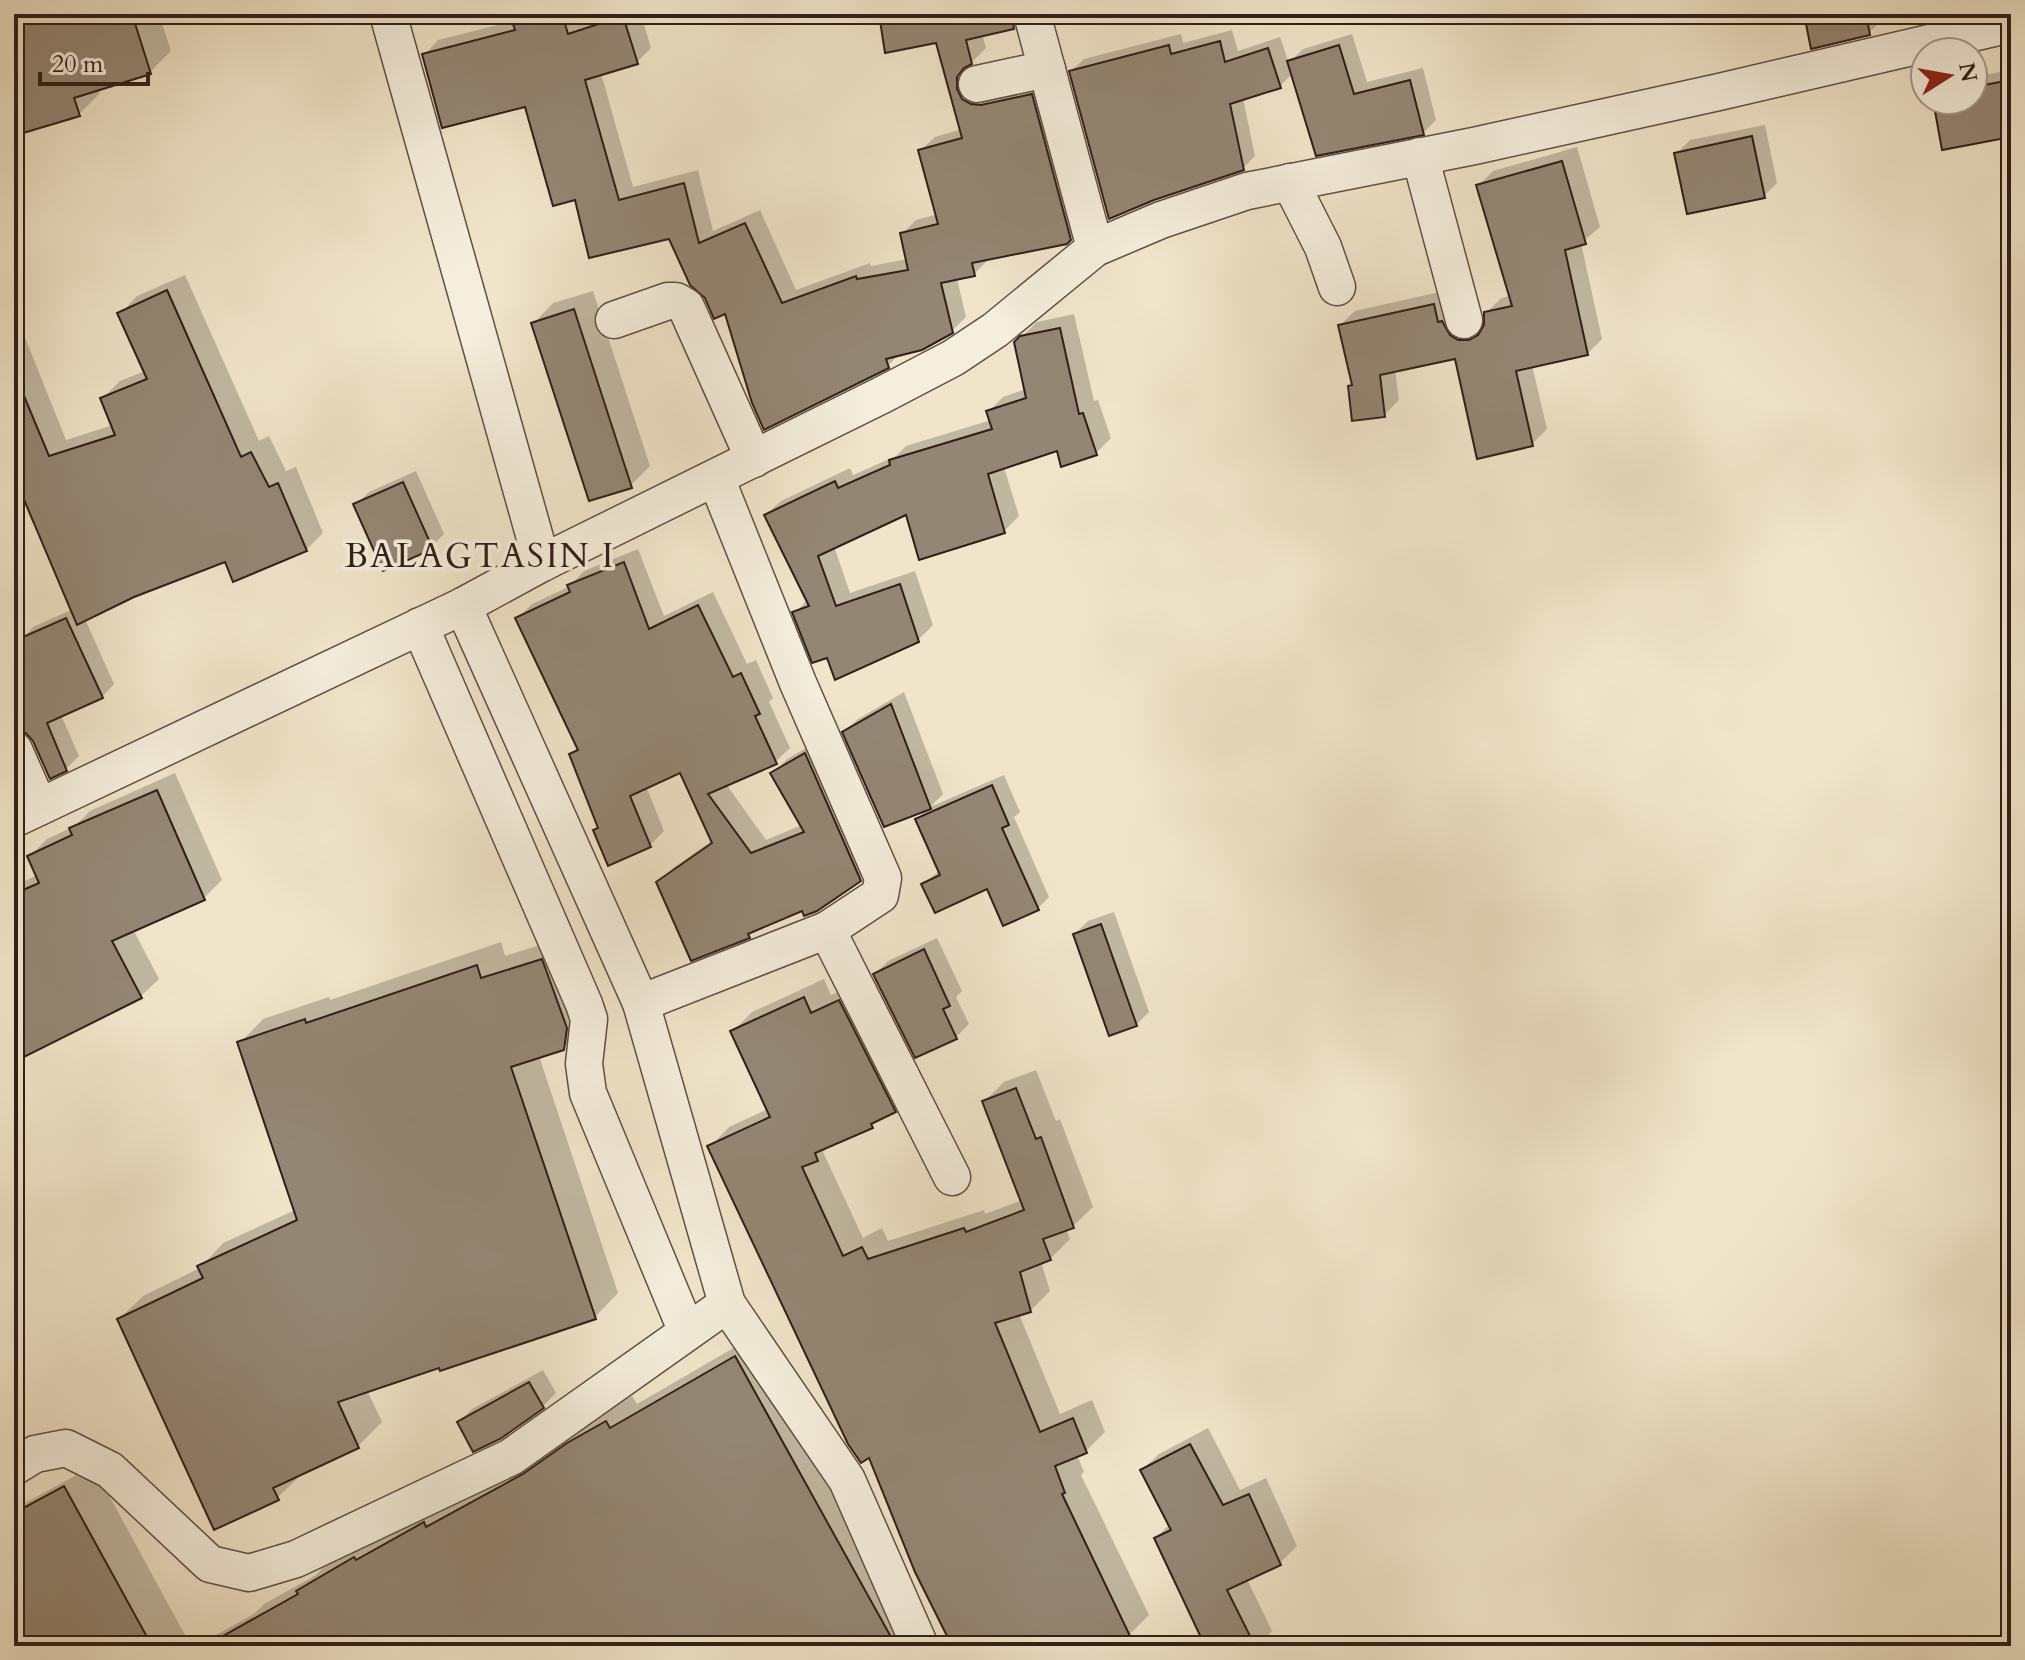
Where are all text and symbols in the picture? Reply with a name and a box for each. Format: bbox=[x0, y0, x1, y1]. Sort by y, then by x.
scale bar bbox=[40, 36, 148, 86]
north arrow bbox=[1909, 36, 1989, 116]
text: 20 m bbox=[52, 48, 104, 81]
text: N bbox=[1951, 60, 1984, 85]
district label: BALAGTASIN I bbox=[345, 533, 615, 579]

